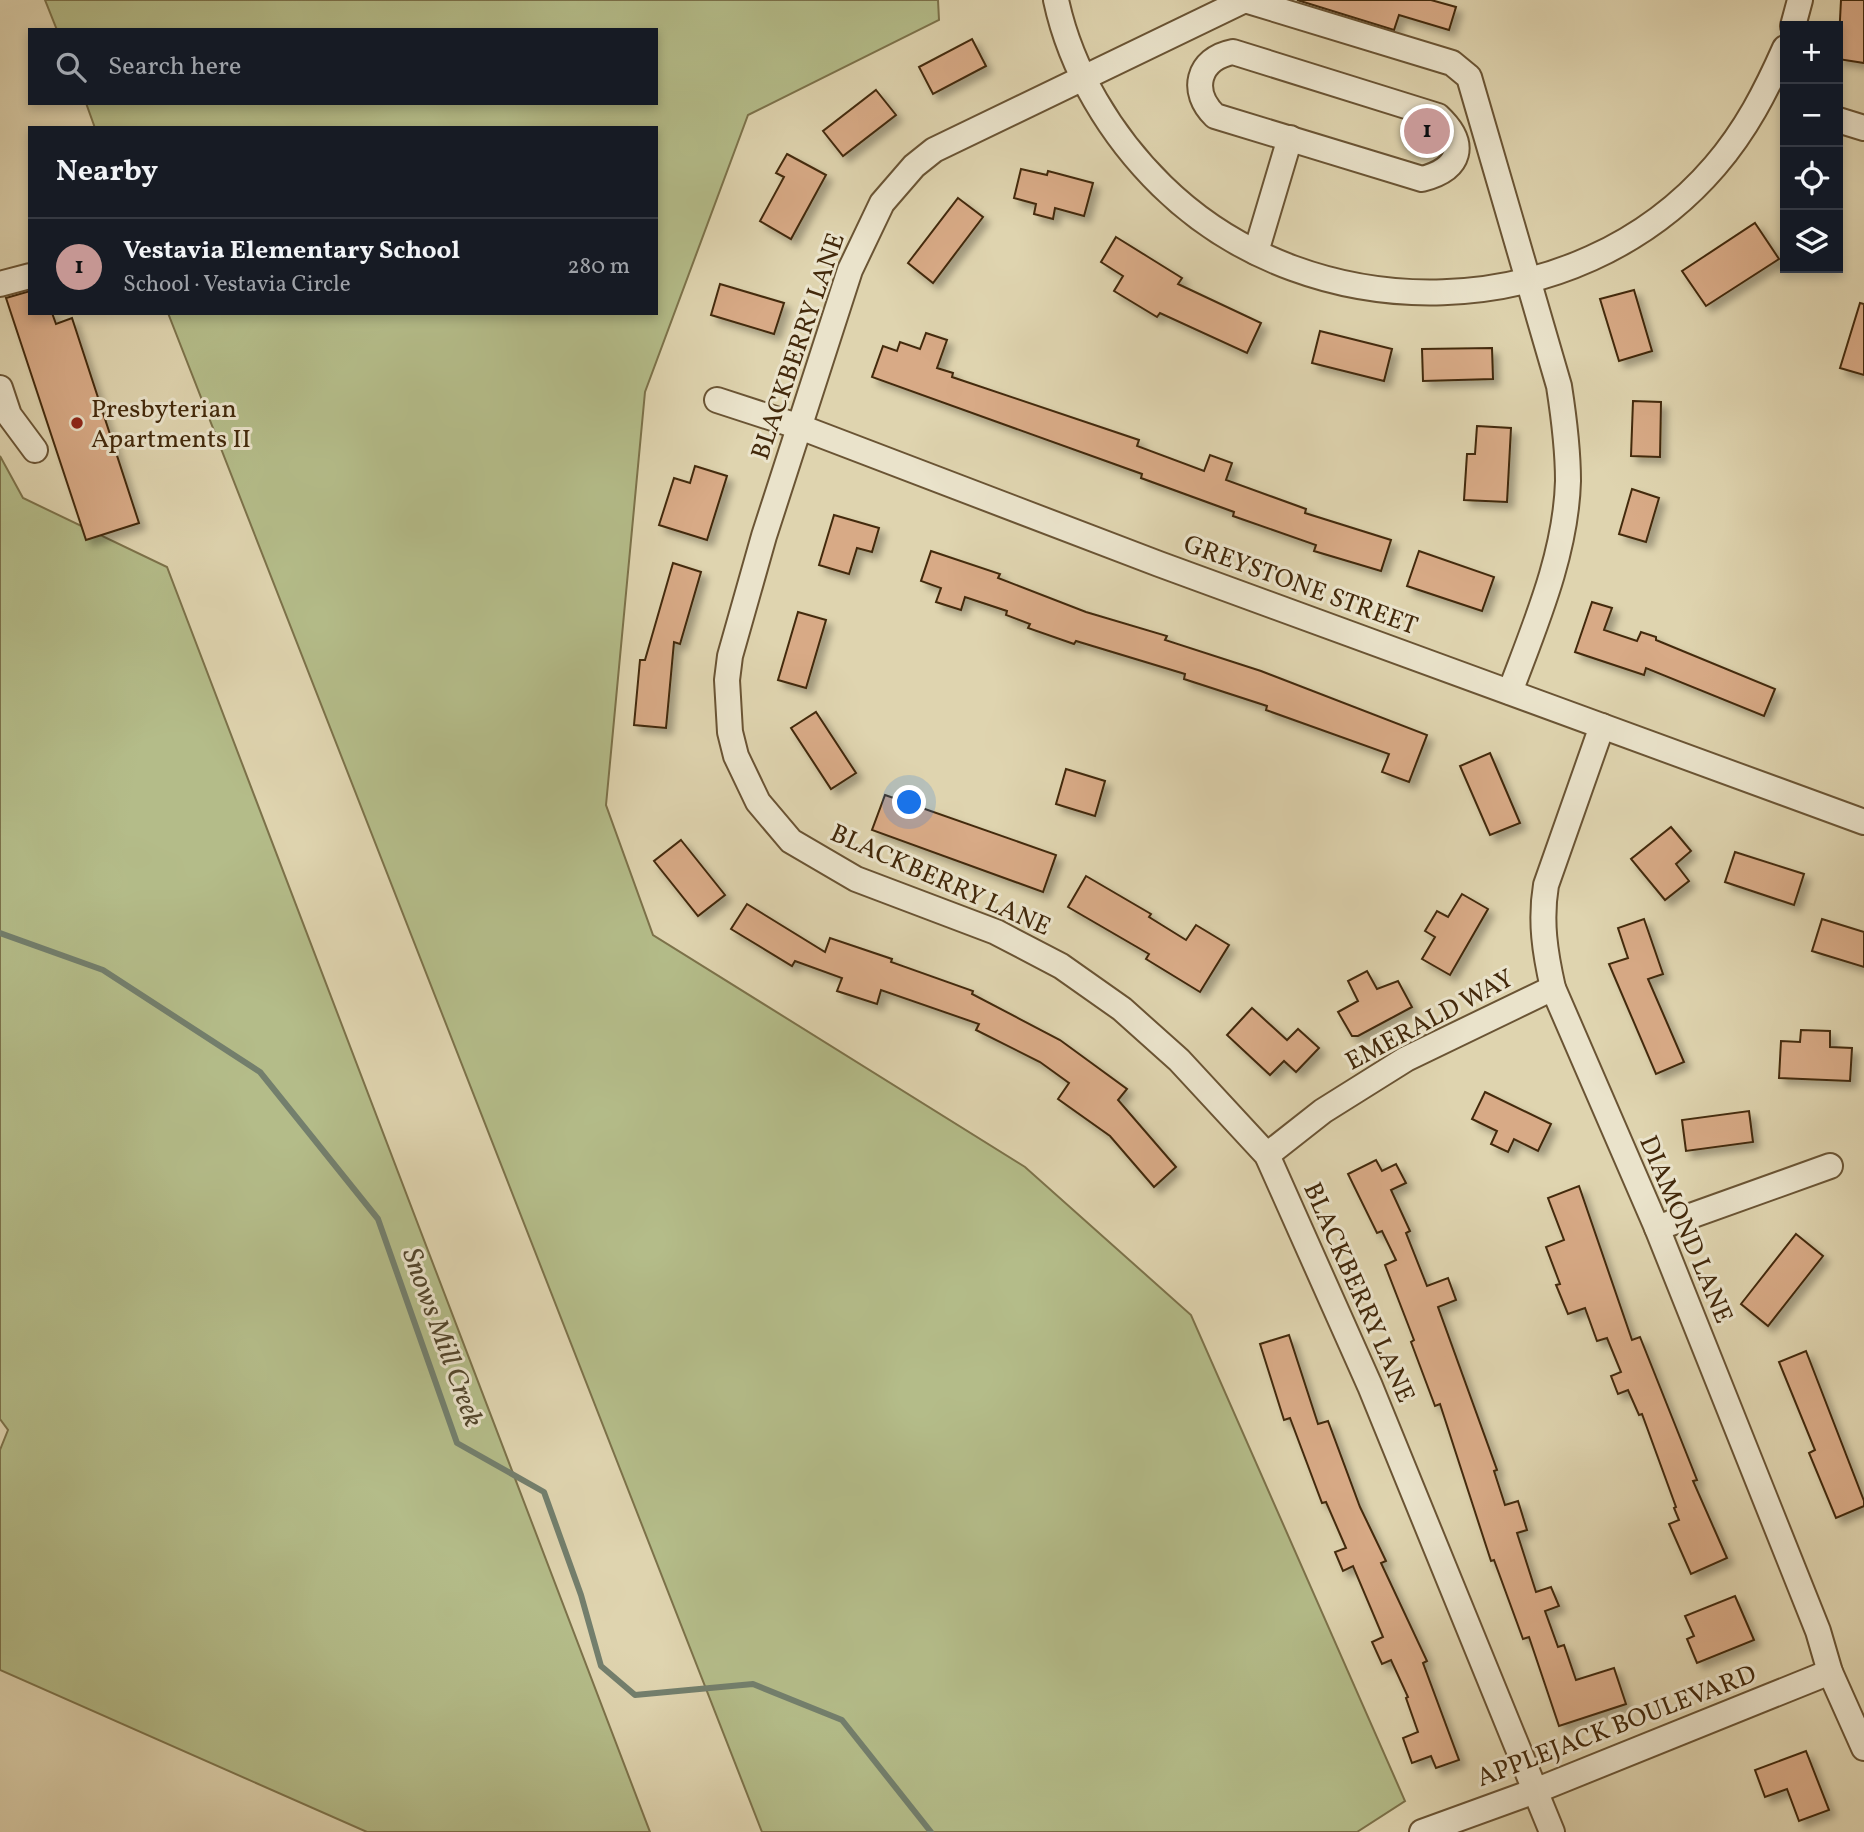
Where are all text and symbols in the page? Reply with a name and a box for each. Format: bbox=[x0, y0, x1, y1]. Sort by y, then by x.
map controls bbox=[1780, 21, 1843, 273]
button: + bbox=[1780, 21, 1843, 84]
search box bbox=[28, 28, 658, 105]
icon: search bbox=[52, 48, 90, 86]
text: Search here bbox=[108, 49, 241, 85]
button: − bbox=[1780, 84, 1843, 147]
pin: 1 bbox=[1404, 105, 1450, 157]
button: locate bbox=[1780, 147, 1843, 210]
text: Nearby bbox=[56, 151, 158, 193]
button: layers bbox=[1780, 210, 1843, 273]
street label: BLACKBERRY LANE bbox=[743, 228, 855, 465]
text: Vestavia Elementary School bbox=[123, 233, 460, 269]
text: 1 bbox=[74, 251, 84, 283]
text: 280 m bbox=[567, 251, 630, 283]
text: School · Vestavia Circle bbox=[123, 269, 351, 301]
place label: Presbyterian Apartments II bbox=[91, 392, 251, 458]
marker: Presbyterian Apartments II bbox=[69, 415, 85, 431]
street label: GREYSTONE STREET bbox=[1178, 527, 1422, 645]
your location bbox=[892, 785, 926, 819]
street label: BLACKBERRY LANE bbox=[824, 816, 1056, 946]
street label: EMERALD WAY bbox=[1340, 961, 1520, 1080]
street label: DIAMOND LANE bbox=[1629, 1130, 1741, 1329]
street label: BLACKBERRY LANE bbox=[1293, 1177, 1423, 1409]
water label: Snows Mill Creek bbox=[391, 1243, 492, 1433]
street label: APPLEJACK BOULEVARD bbox=[1472, 1657, 1762, 1797]

